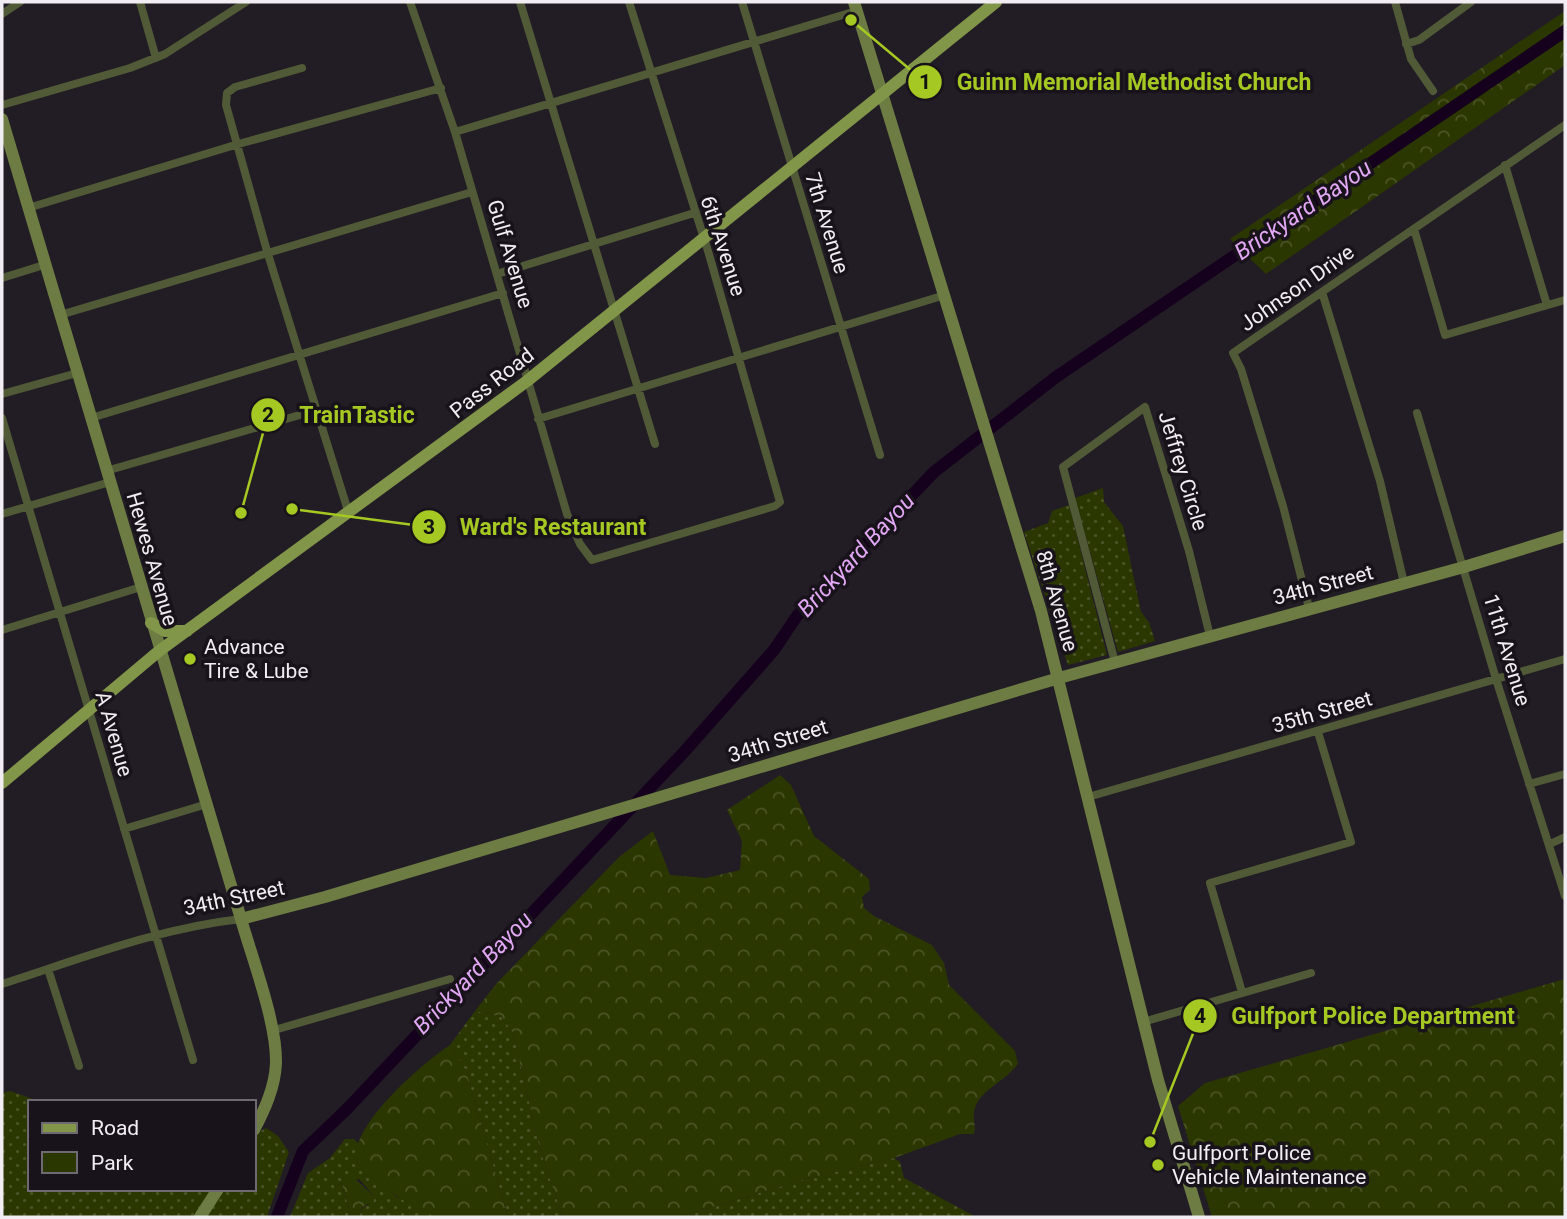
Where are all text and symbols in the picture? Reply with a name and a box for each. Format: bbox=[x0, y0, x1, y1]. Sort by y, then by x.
callout: Guinn Memorial Methodist Church bbox=[907, 60, 1325, 104]
text: Guinn Memorial Methodist Church bbox=[957, 69, 1311, 96]
text: 1 bbox=[919, 70, 931, 94]
water label: Brickyard Bayou bbox=[1229, 154, 1377, 266]
street label: 7th Avenue bbox=[800, 170, 854, 276]
street label: 6th Avenue bbox=[695, 193, 751, 299]
street label: Gulf Avenue bbox=[482, 197, 538, 311]
street label: Johnson Drive bbox=[1235, 240, 1359, 336]
street label: Pass Road bbox=[445, 343, 539, 423]
callout: TrainTastic bbox=[250, 393, 429, 437]
text: TrainTastic bbox=[299, 402, 415, 429]
text: 2 bbox=[262, 403, 274, 427]
street label: Jeffrey Circle bbox=[1153, 409, 1213, 533]
water label: Brickyard Bayou bbox=[792, 488, 920, 622]
street label: Hewes Avenue bbox=[121, 489, 183, 629]
callout: Ward's Restaurant bbox=[411, 505, 660, 549]
text: Ward's Restaurant bbox=[460, 514, 646, 541]
text: 3 bbox=[423, 515, 435, 539]
street label: 8th Avenue bbox=[1031, 548, 1083, 654]
street label: 34th Street bbox=[1270, 560, 1376, 610]
street label: 11th Avenue bbox=[1479, 591, 1535, 709]
place label: Advance Tire & Lube bbox=[204, 635, 309, 683]
marker: Advance Tire & Lube bbox=[182, 651, 198, 667]
street label: 35th Street bbox=[1269, 686, 1375, 738]
street label: A Avenue bbox=[90, 689, 138, 779]
street label: 34th Street bbox=[725, 714, 831, 767]
street label: 34th Street bbox=[181, 876, 287, 920]
water label: Brickyard Bayou bbox=[408, 906, 538, 1040]
callout: Gulfport Police Department bbox=[1182, 994, 1529, 1038]
text: Gulfport Police Department bbox=[1231, 1003, 1515, 1030]
text: 4 bbox=[1194, 1004, 1206, 1028]
legend bbox=[28, 1100, 256, 1191]
text: Road bbox=[91, 1116, 139, 1140]
place label: Gulfport Police Vehicle Maintenance bbox=[1172, 1141, 1366, 1189]
text: Park bbox=[91, 1151, 134, 1175]
marker: Gulfport Police Vehicle Maintenance bbox=[1150, 1157, 1166, 1173]

